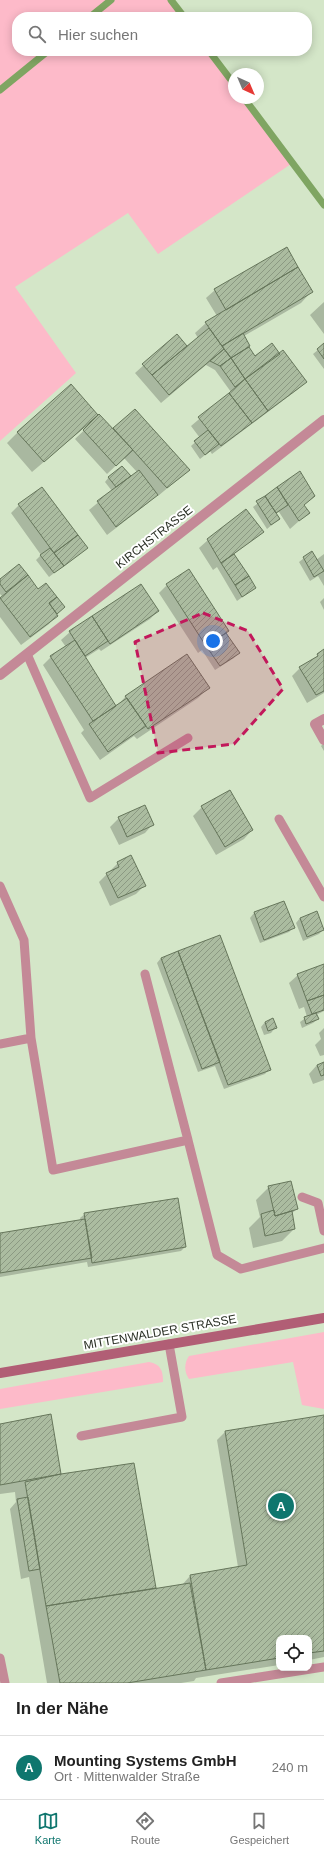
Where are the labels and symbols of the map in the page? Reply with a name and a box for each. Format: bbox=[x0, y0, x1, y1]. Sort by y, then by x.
north arrow bbox=[228, 68, 264, 104]
street label: KIRCHSTRASSE bbox=[113, 503, 195, 571]
your location bbox=[203, 631, 223, 651]
street label: MITTENWALDER STRASSE bbox=[83, 1312, 237, 1352]
pin: A bbox=[268, 1491, 294, 1521]

